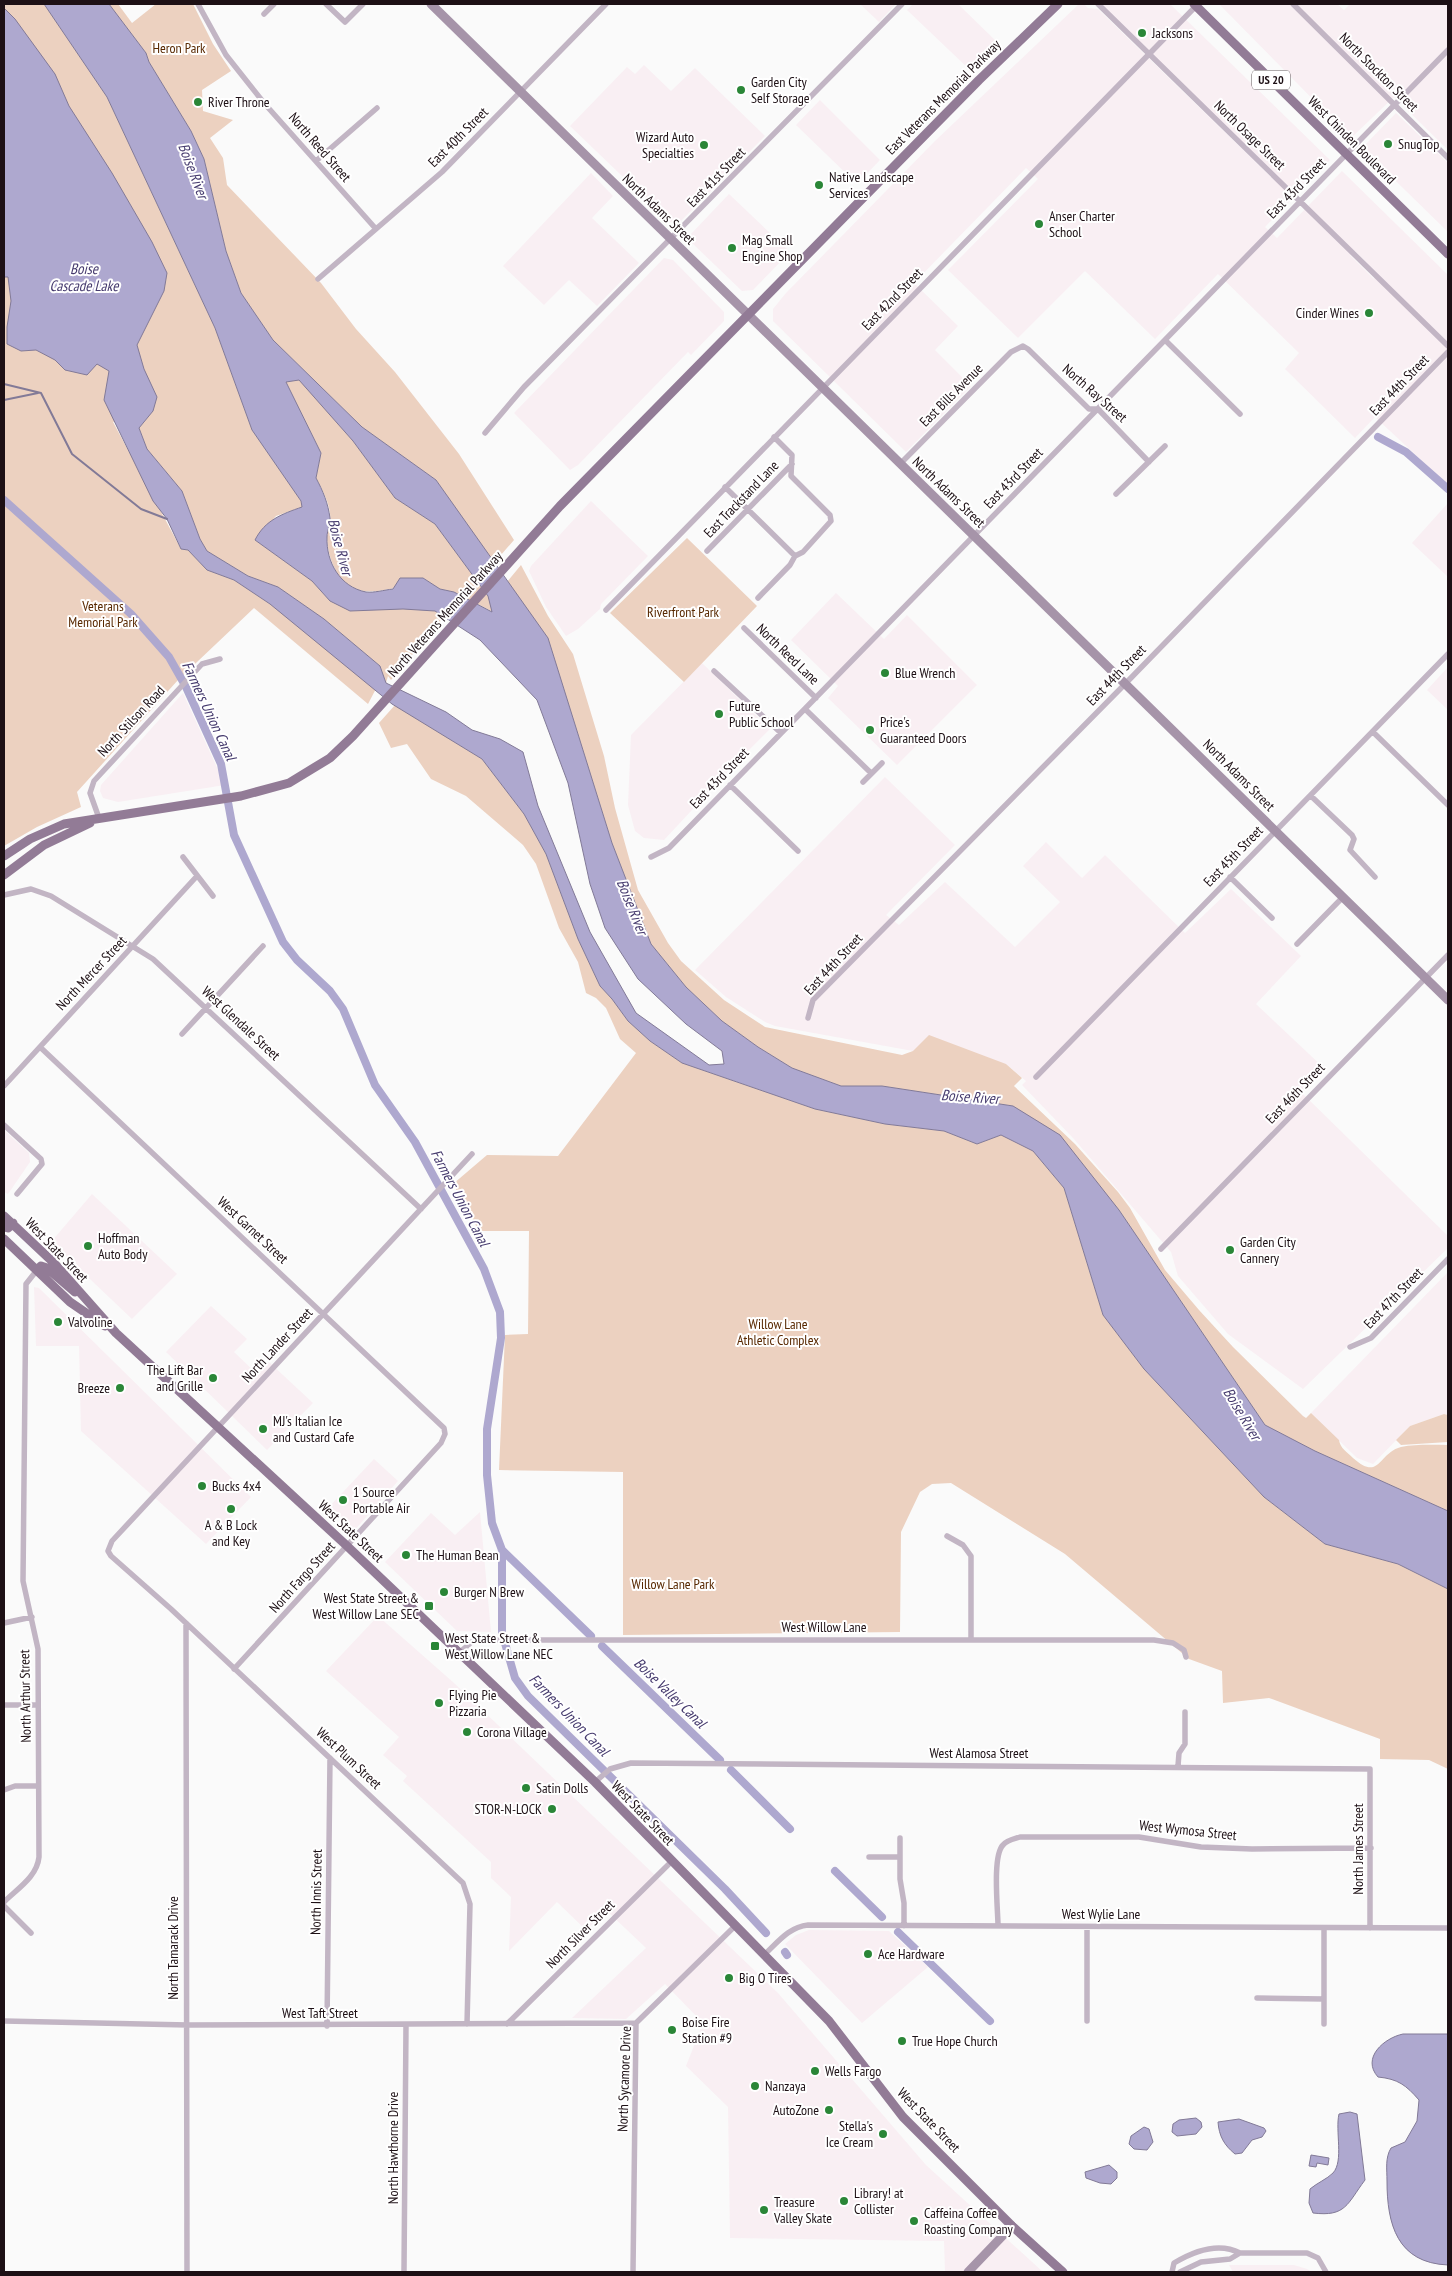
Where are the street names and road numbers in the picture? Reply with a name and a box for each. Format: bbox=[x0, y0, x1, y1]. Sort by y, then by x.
street label: North Stockton Street bbox=[1336, 29, 1423, 116]
street label: East Veterans Memorial Parkway bbox=[882, 35, 1005, 158]
road number: US 20 bbox=[1252, 70, 1290, 90]
street label: West Chinden Boulevard bbox=[1304, 92, 1400, 188]
street label: North Osage Street bbox=[1210, 96, 1290, 174]
street label: East 40th Street bbox=[424, 103, 492, 171]
street label: North Reed Street bbox=[285, 109, 355, 186]
street label: East 41st Street bbox=[683, 143, 749, 211]
street label: East 43rd Street bbox=[1263, 154, 1330, 222]
street label: North Adams Street bbox=[619, 170, 699, 248]
street label: East 42nd Street bbox=[858, 264, 926, 334]
street label: East 44th Street bbox=[1366, 351, 1433, 419]
street label: East Bills Avenue bbox=[916, 359, 987, 430]
street label: North Ray Street bbox=[1059, 360, 1131, 426]
street label: East 43rd Street bbox=[980, 444, 1047, 512]
street label: North Adams Street bbox=[909, 453, 989, 531]
street label: East Trackstand Lane bbox=[700, 457, 782, 541]
street label: North Veterans Memorial Parkway bbox=[384, 547, 507, 681]
street label: North Reed Lane bbox=[753, 620, 823, 689]
street label: East 44th Street bbox=[1083, 641, 1150, 709]
street label: North Stilson Road bbox=[94, 682, 168, 760]
street label: North Adams Street bbox=[1199, 735, 1279, 815]
street label: East 43rd Street bbox=[686, 744, 753, 812]
street label: East 45th Street bbox=[1200, 822, 1267, 890]
street label: East 44th Street bbox=[800, 929, 866, 999]
street label: North Mercer Street bbox=[52, 932, 130, 1014]
street label: West Glendale Street bbox=[198, 982, 284, 1064]
street label: East 46th Street bbox=[1262, 1059, 1329, 1127]
street label: West Garnet Street bbox=[214, 1193, 292, 1267]
street label: West State Street bbox=[22, 1214, 92, 1286]
street label: East 47th Street bbox=[1360, 1264, 1427, 1332]
street label: North Lander Street bbox=[238, 1304, 316, 1386]
street label: West State Street bbox=[314, 1496, 388, 1566]
street label: North Fargo Street bbox=[265, 1537, 339, 1616]
street label: West Willow Lane bbox=[781, 1618, 867, 1636]
street label: North Arthur Street bbox=[15, 1649, 35, 1743]
street label: West Plum Street bbox=[313, 1723, 386, 1793]
street label: West Alamosa Street bbox=[930, 1744, 1029, 1762]
street label: West State Street bbox=[608, 1777, 678, 1849]
street label: North James Street bbox=[1349, 1803, 1367, 1895]
street label: West Wymosa Street bbox=[1138, 1816, 1238, 1844]
street label: North Innis Street bbox=[306, 1849, 326, 1935]
street label: North Tamarack Drive bbox=[164, 1896, 182, 2000]
street label: North Silver Street bbox=[542, 1896, 618, 1972]
street label: West Wylie Lane bbox=[1062, 1905, 1141, 1923]
street label: West Taft Street bbox=[282, 2004, 358, 2022]
street label: North Sycamore Drive bbox=[613, 2026, 635, 2132]
street label: West State Street bbox=[894, 2084, 964, 2156]
street label: North Hawthorne Drive bbox=[384, 2092, 402, 2204]

